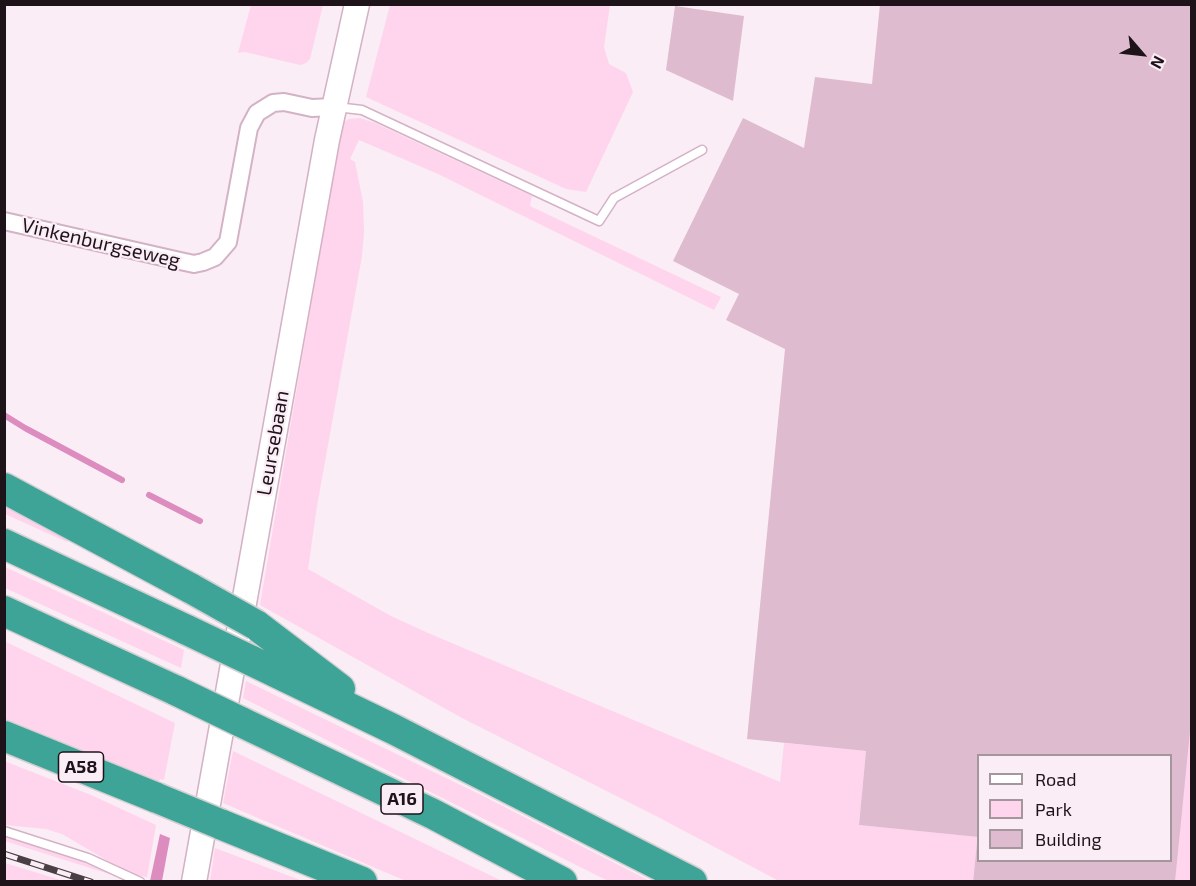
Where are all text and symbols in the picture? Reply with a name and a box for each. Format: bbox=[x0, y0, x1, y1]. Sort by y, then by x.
north arrow bbox=[1112, 24, 1172, 84]
text: N bbox=[1147, 53, 1169, 72]
street label: Vinkenburgseweg bbox=[19, 213, 183, 273]
street label: Leursebaan bbox=[252, 389, 294, 497]
road number: A58 bbox=[58, 752, 104, 782]
legend bbox=[977, 754, 1172, 862]
text: Road bbox=[1035, 768, 1076, 790]
road number: A16 bbox=[381, 784, 423, 814]
text: Park bbox=[1035, 798, 1072, 820]
text: Building bbox=[1035, 828, 1102, 850]

